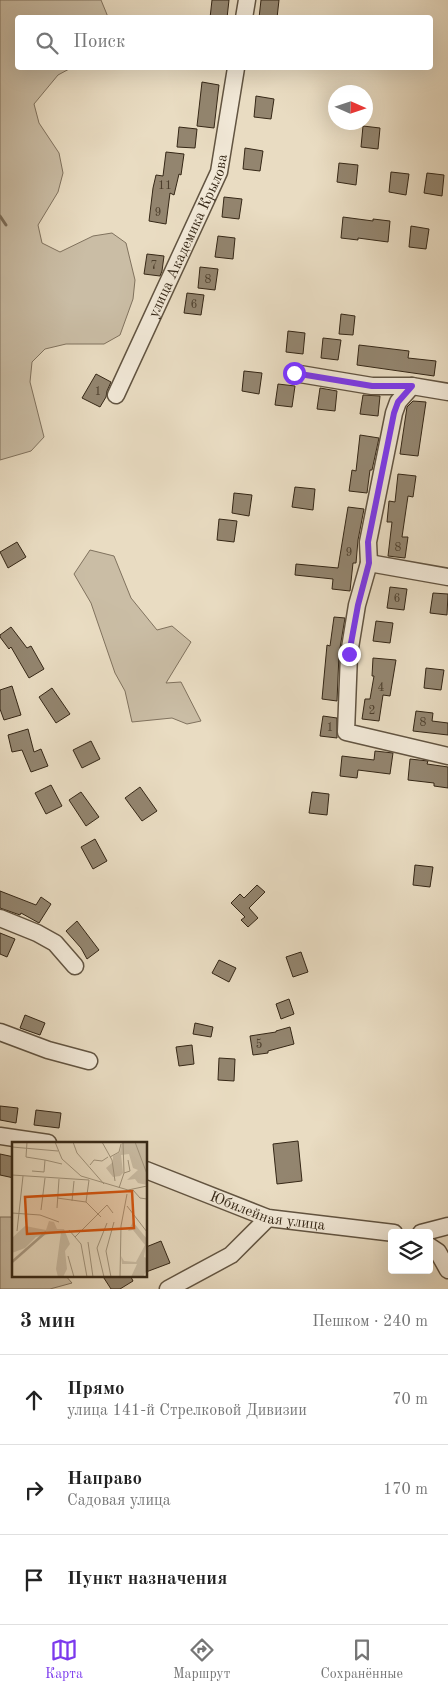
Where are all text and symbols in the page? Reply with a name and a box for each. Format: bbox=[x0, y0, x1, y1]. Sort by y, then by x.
search box bbox=[15, 15, 433, 70]
icon: search bbox=[33, 29, 61, 57]
text: Поиск bbox=[73, 33, 125, 52]
north arrow bbox=[328, 85, 373, 130]
street label: улица Академика Крылова bbox=[147, 153, 231, 320]
house number: 11 bbox=[158, 180, 172, 192]
house number: 9 bbox=[155, 207, 161, 219]
house number: 7 bbox=[151, 260, 157, 272]
house number: 8 bbox=[205, 274, 212, 286]
house number: 6 bbox=[191, 299, 198, 311]
route start bbox=[283, 362, 306, 385]
house number: 1 bbox=[95, 386, 101, 398]
house number: 8 bbox=[395, 542, 402, 554]
house number: 9 bbox=[346, 547, 352, 559]
house number: 6 bbox=[394, 593, 401, 605]
route end bbox=[338, 643, 361, 666]
house number: 4 bbox=[378, 682, 385, 694]
house number: 2 bbox=[369, 705, 375, 717]
house number: 8 bbox=[420, 717, 427, 729]
house number: 1 bbox=[327, 722, 333, 734]
house number: 5 bbox=[256, 1038, 263, 1051]
inset map bbox=[12, 1142, 148, 1276]
street label: Юбилейная улица bbox=[207, 1190, 326, 1234]
map controls bbox=[388, 1229, 433, 1274]
button: layers bbox=[388, 1229, 433, 1274]
text: 3 мин bbox=[20, 1311, 75, 1332]
text: Пешком · 240 m bbox=[312, 1314, 428, 1330]
text: Прямо bbox=[67, 1380, 125, 1399]
icon: ahead bbox=[20, 1386, 48, 1414]
text: 70 m bbox=[392, 1392, 428, 1408]
text: улица 141-й Стрелковой Дивизии bbox=[67, 1403, 307, 1419]
text: Направо bbox=[67, 1470, 142, 1489]
icon: right bbox=[20, 1476, 48, 1504]
text: 170 m bbox=[383, 1482, 428, 1498]
text: Садовая улица bbox=[67, 1493, 171, 1509]
icon: arrive bbox=[20, 1566, 48, 1594]
text: Пункт назначения bbox=[67, 1570, 227, 1589]
tab: Карта bbox=[45, 1636, 83, 1683]
tab: Маршрут bbox=[173, 1636, 230, 1683]
tab: Сохранённые bbox=[320, 1636, 403, 1683]

